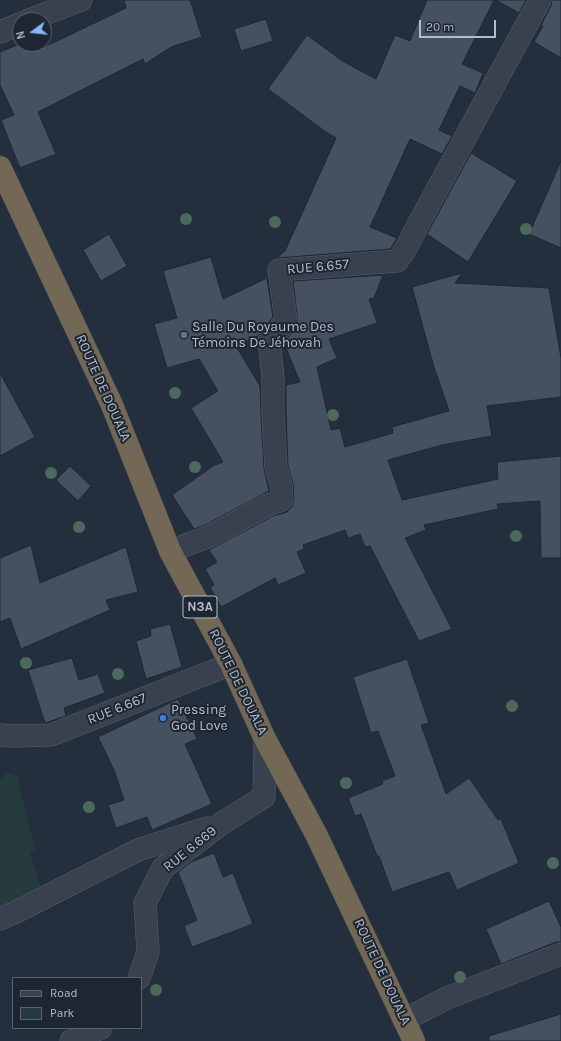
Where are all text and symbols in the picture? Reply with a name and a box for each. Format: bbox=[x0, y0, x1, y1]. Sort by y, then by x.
north arrow bbox=[12, 12, 52, 52]
scale bar bbox=[421, 12, 498, 38]
text: 20 m bbox=[426, 20, 454, 34]
text: N bbox=[14, 29, 28, 40]
street label: RUE 6.657 bbox=[286, 256, 350, 278]
place label: Salle Du Royaume Des Témoins De Jéhovah bbox=[192, 319, 334, 352]
marker: Salle Du Royaume Des Témoins De Jéhovah bbox=[179, 330, 189, 340]
street label: ROUTE DE DOUALA bbox=[72, 332, 134, 444]
road number: N3A bbox=[183, 596, 217, 618]
street label: ROUTE DE DOUALA bbox=[205, 626, 271, 738]
street label: RUE 6.667 bbox=[85, 690, 149, 728]
place label: Pressing God Love bbox=[171, 702, 228, 734]
marker: Pressing God Love bbox=[158, 713, 168, 723]
street label: RUE 6.669 bbox=[160, 822, 220, 876]
street label: ROUTE DE DOUALA bbox=[350, 916, 414, 1028]
legend bbox=[12, 977, 142, 1029]
text: Road bbox=[50, 986, 78, 1000]
text: Park bbox=[50, 1006, 74, 1020]

